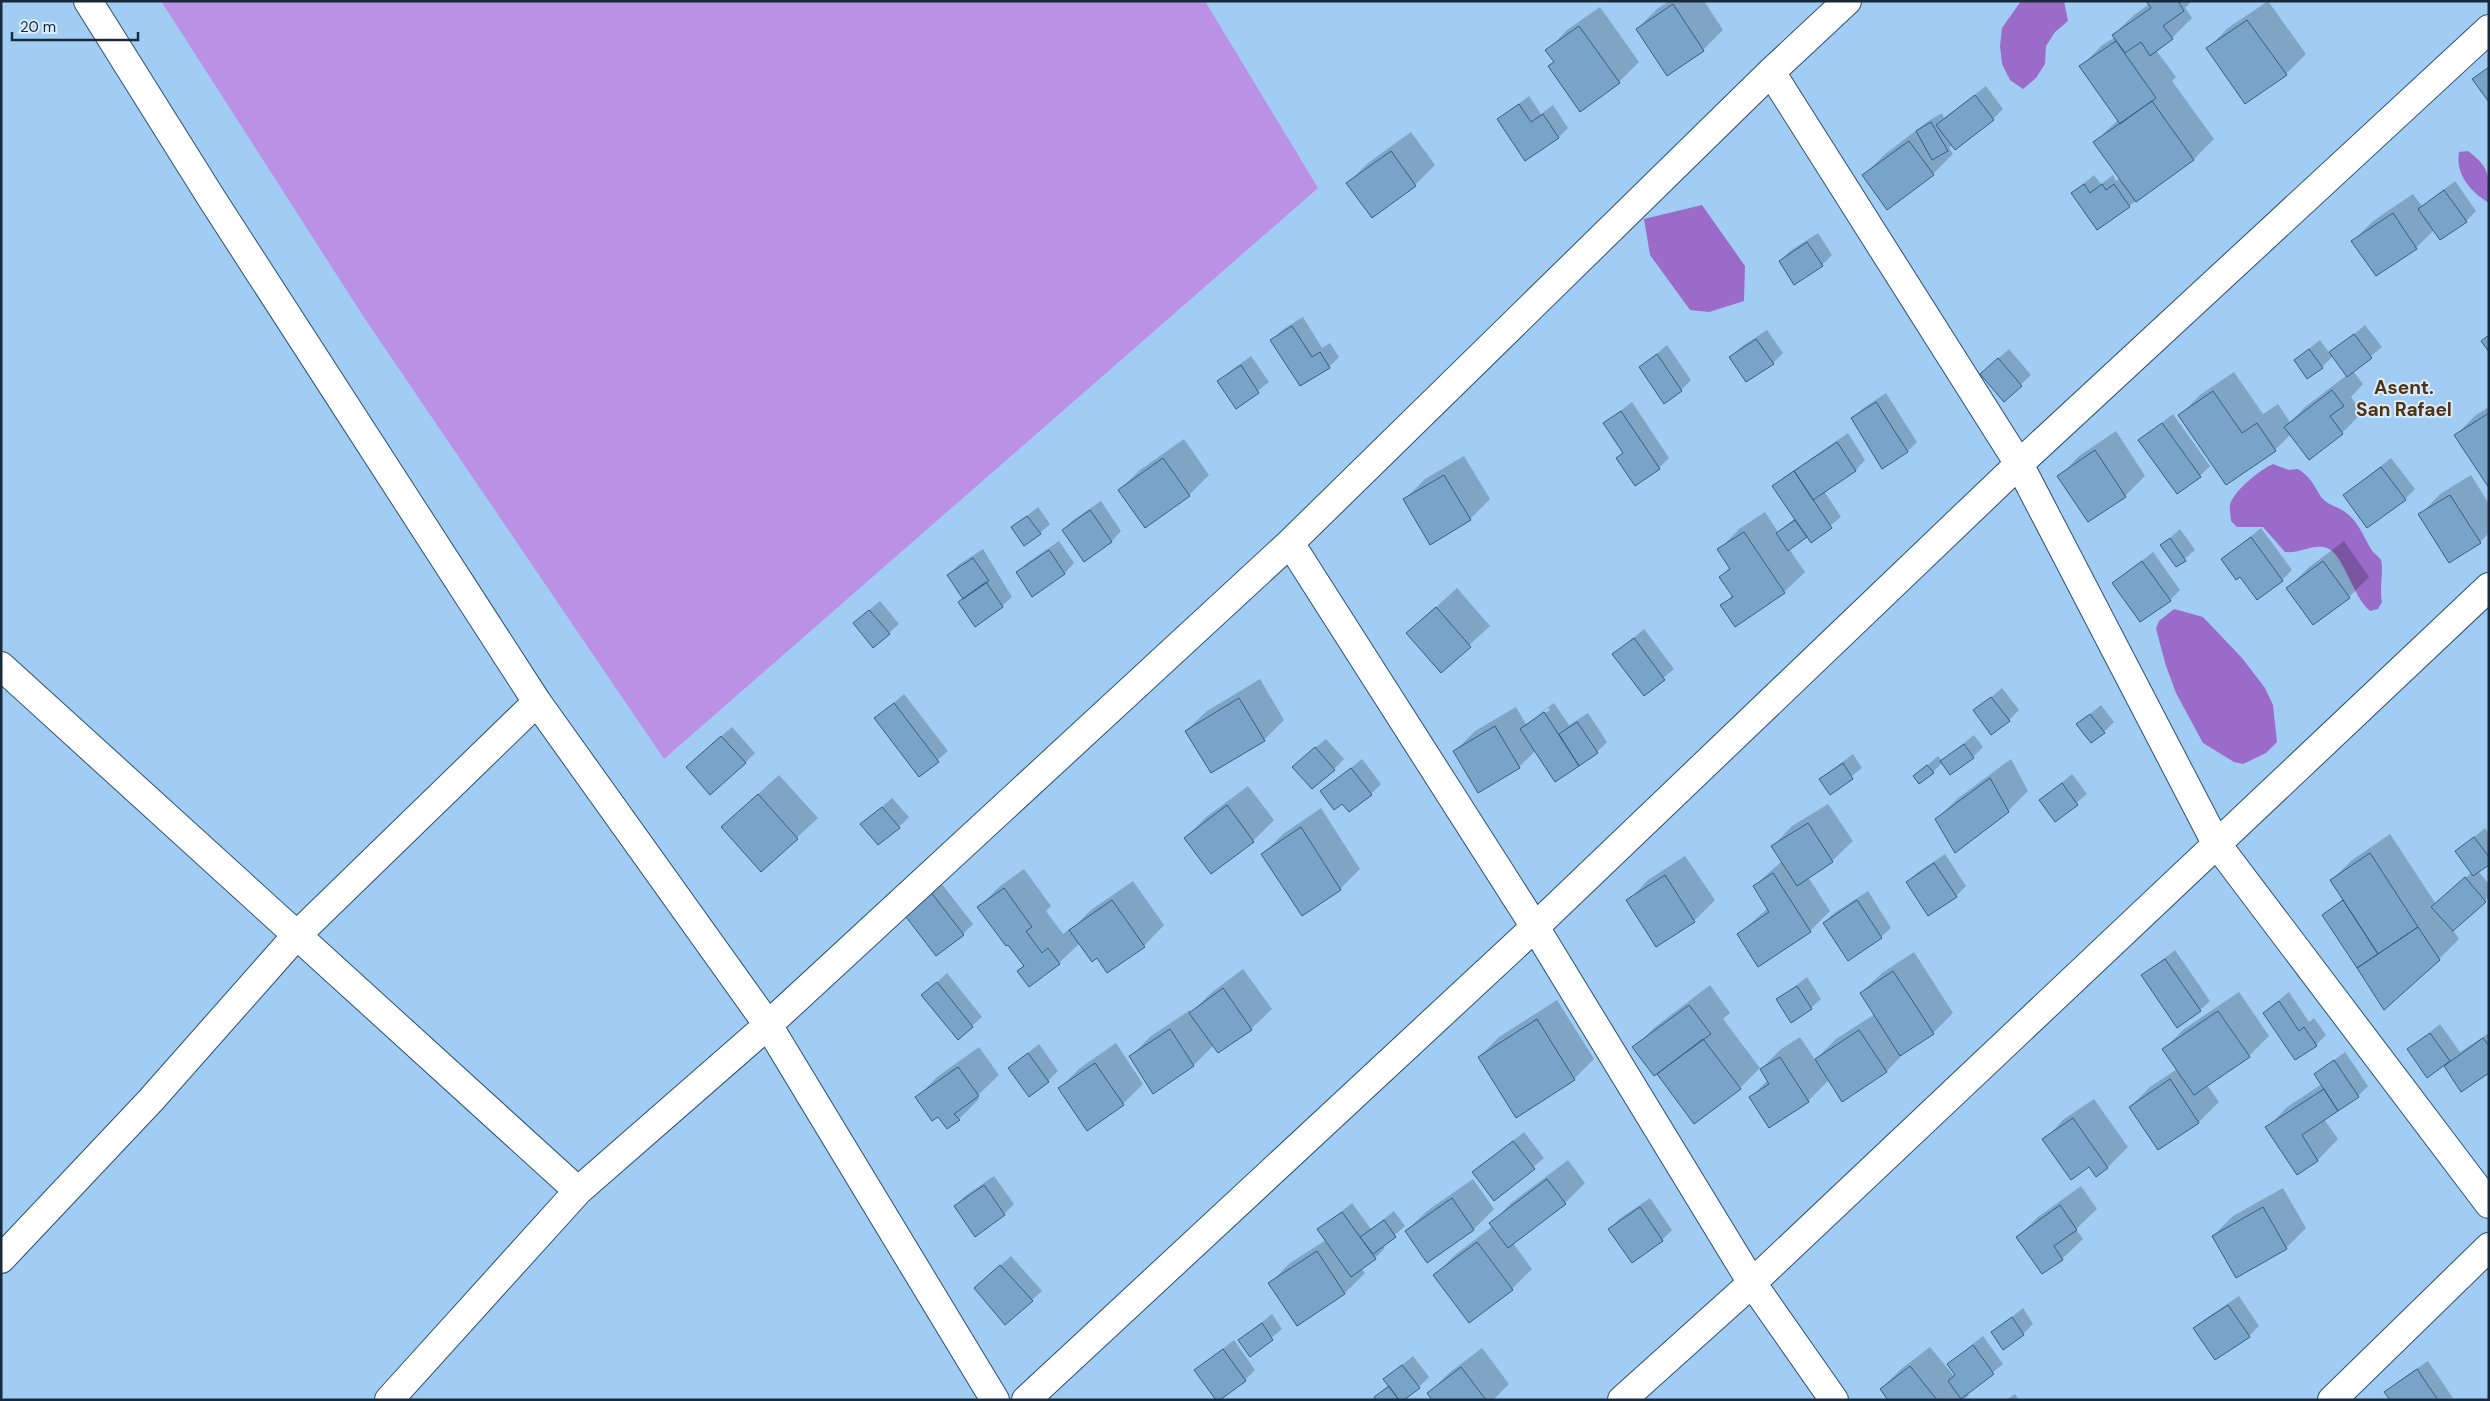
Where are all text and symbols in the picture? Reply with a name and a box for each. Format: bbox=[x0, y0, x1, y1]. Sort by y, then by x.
scale bar bbox=[12, 10, 139, 42]
text: 20 m bbox=[20, 17, 56, 37]
district label: Asent. San Rafael bbox=[2356, 375, 2452, 422]

